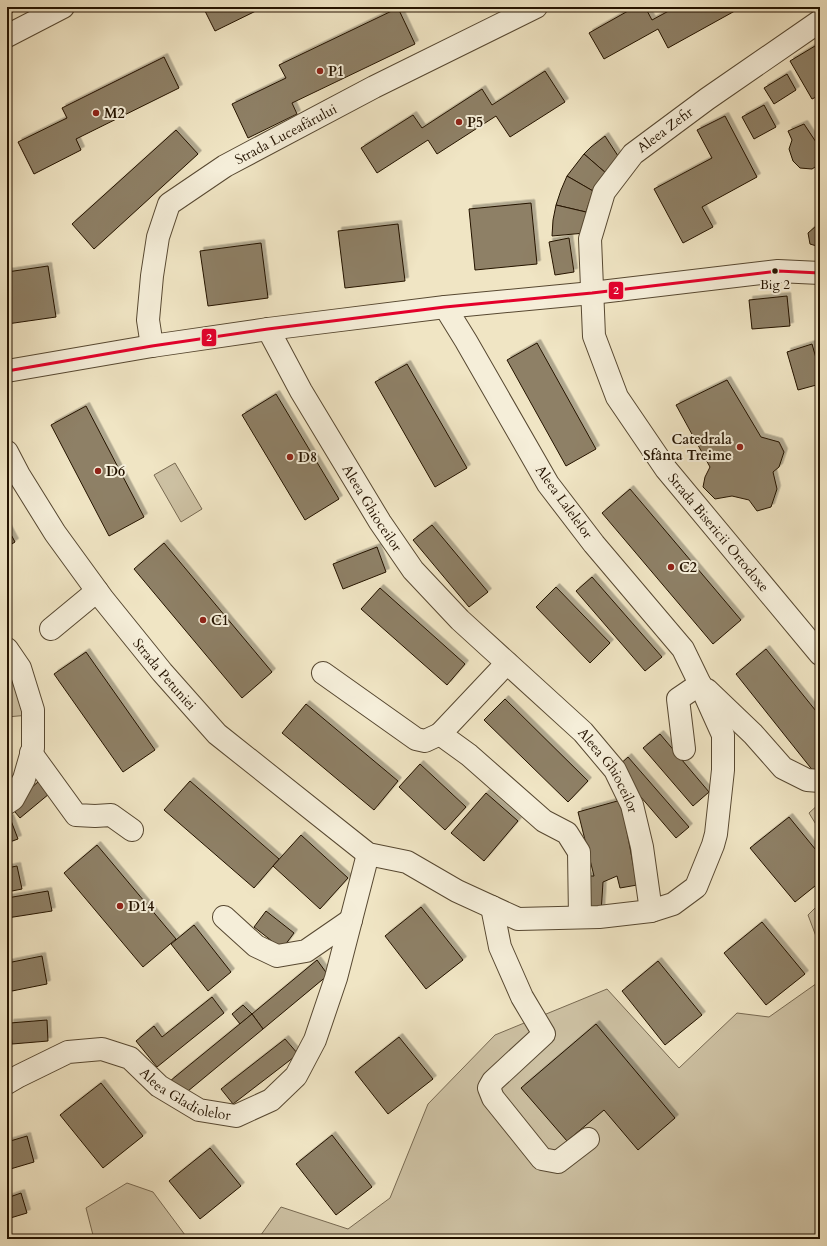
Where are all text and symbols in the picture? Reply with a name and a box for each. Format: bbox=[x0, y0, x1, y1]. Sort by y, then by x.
place label: P1 bbox=[328, 62, 344, 81]
marker: P1 bbox=[315, 66, 325, 76]
street label: Strada Luceafărului bbox=[231, 99, 340, 169]
street label: Aleea Zefir bbox=[633, 102, 698, 157]
place label: M2 bbox=[104, 104, 125, 123]
marker: M2 bbox=[91, 108, 101, 118]
place label: P5 bbox=[467, 113, 483, 132]
marker: P5 bbox=[454, 117, 464, 127]
marker: Big 2 bbox=[770, 266, 780, 276]
place label: Big 2 bbox=[760, 276, 790, 294]
line badge: 2 bbox=[608, 281, 624, 300]
text: 2 bbox=[613, 283, 619, 298]
line badge: 2 bbox=[201, 328, 217, 347]
text: 2 bbox=[206, 330, 212, 345]
place label: Catedrala Sfânta Treime bbox=[643, 430, 732, 465]
marker: Catedrala Sfânta Treime bbox=[735, 442, 745, 452]
place label: D8 bbox=[298, 448, 317, 467]
marker: D8 bbox=[285, 452, 295, 462]
street label: Aleea Ghioceilor bbox=[338, 461, 407, 556]
street label: Aleea Lalelelor bbox=[531, 461, 598, 543]
place label: D6 bbox=[106, 462, 125, 481]
marker: D6 bbox=[93, 466, 103, 476]
street label: Strada Bisericii Ortodoxe bbox=[664, 469, 774, 596]
place label: C2 bbox=[679, 558, 697, 577]
marker: C2 bbox=[666, 562, 676, 572]
place label: C1 bbox=[211, 611, 229, 630]
marker: C1 bbox=[198, 615, 208, 625]
street label: Strada Petuniei bbox=[129, 634, 201, 714]
street label: Aleea Ghioceilor bbox=[574, 724, 643, 815]
place label: D14 bbox=[128, 897, 154, 916]
marker: D14 bbox=[115, 901, 125, 911]
street label: Aleea Gladiolelor bbox=[136, 1063, 233, 1125]

